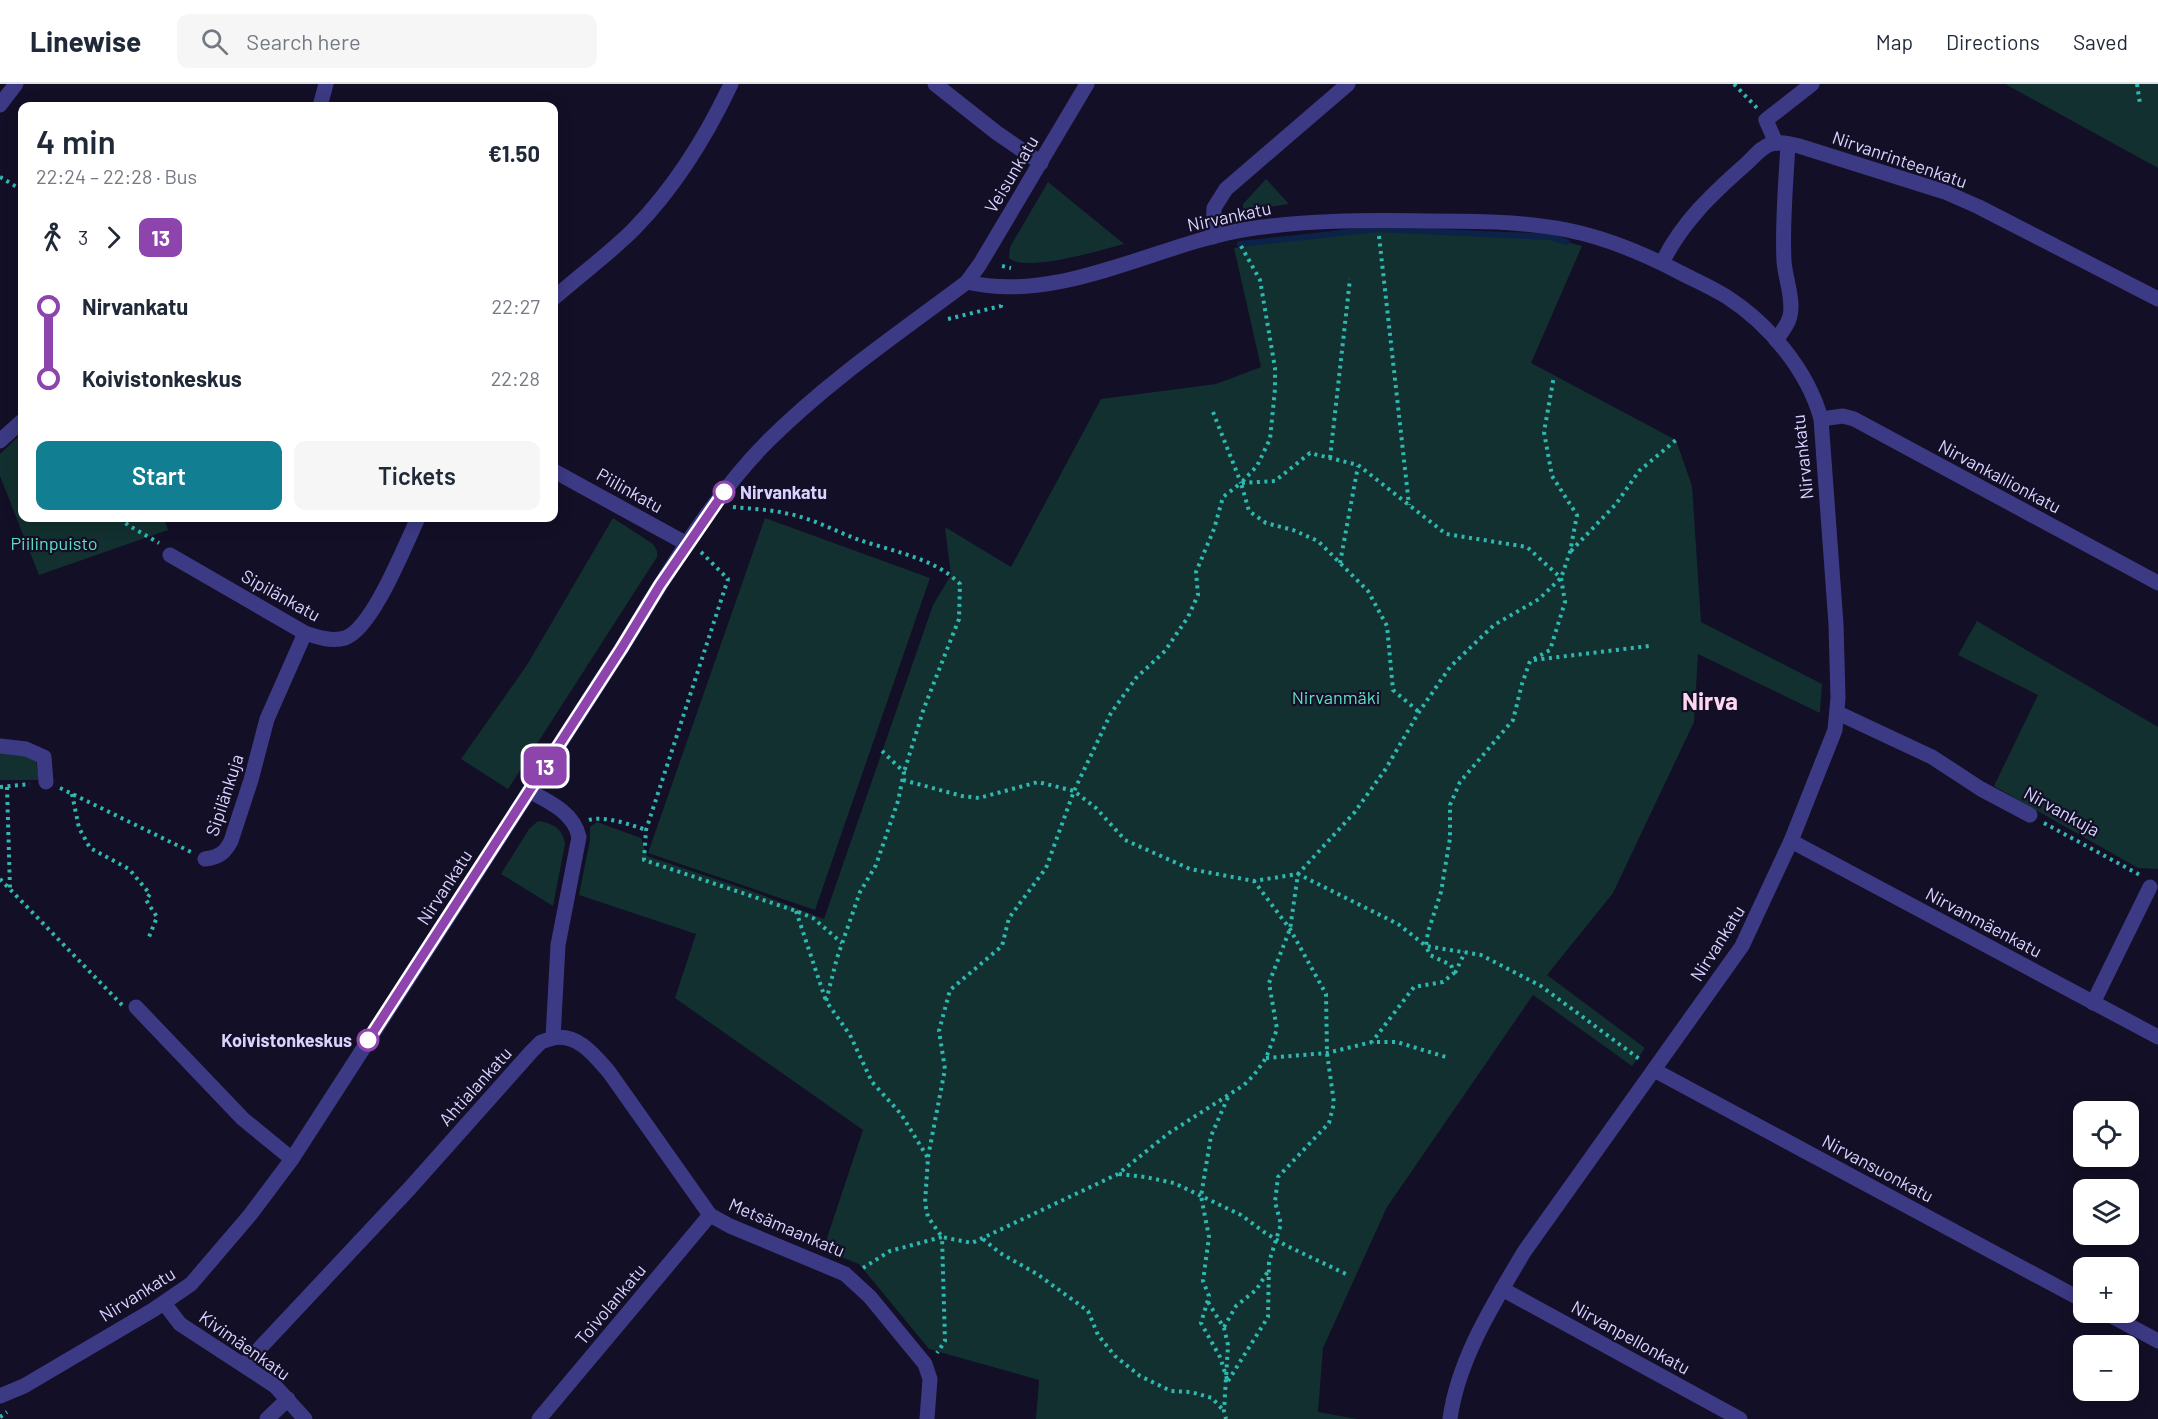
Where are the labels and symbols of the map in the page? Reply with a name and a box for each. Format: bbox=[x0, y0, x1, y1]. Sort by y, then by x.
street label: Nirvanrinteenkatu bbox=[1830, 126, 1970, 192]
street label: Veisunkatu bbox=[979, 131, 1043, 217]
street label: Nirvankatu bbox=[1185, 196, 1273, 236]
street label: Nirvankatu bbox=[1787, 413, 1817, 501]
street label: Nirvankallionkatu bbox=[1935, 434, 2065, 518]
street label: Piilinkatu bbox=[593, 463, 667, 517]
marker: Nirvankatu bbox=[713, 481, 735, 503]
place label: Nirvankatu bbox=[740, 481, 827, 503]
park label: Piilinpuisto bbox=[10, 532, 98, 554]
street label: Sipilänkatu bbox=[238, 564, 324, 626]
park label: Nirvanmäki bbox=[1292, 686, 1380, 708]
district label: Nirva bbox=[1682, 686, 1738, 715]
line badge: 13 bbox=[518, 746, 572, 786]
street label: Sipilänkuja bbox=[200, 751, 248, 839]
street label: Nirvankuja bbox=[2020, 781, 2104, 841]
street label: Nirvankatu bbox=[412, 845, 476, 929]
street label: Nirvanmäenkatu bbox=[1922, 882, 2046, 962]
street label: Nirvankatu bbox=[1685, 901, 1749, 985]
place label: Koivistonkeskus bbox=[221, 1029, 352, 1051]
marker: Koivistonkeskus bbox=[357, 1029, 379, 1051]
street label: Ahtialankatu bbox=[434, 1042, 516, 1130]
street label: Nirvansuonkatu bbox=[1819, 1129, 1937, 1207]
street label: Metsämaankatu bbox=[726, 1193, 848, 1261]
street label: Toivolankatu bbox=[570, 1259, 650, 1349]
street label: Nirvankatu bbox=[95, 1262, 179, 1326]
street label: Nirvanpellonkatu bbox=[1568, 1295, 1694, 1379]
street label: Kivimäenkatu bbox=[195, 1306, 295, 1384]

